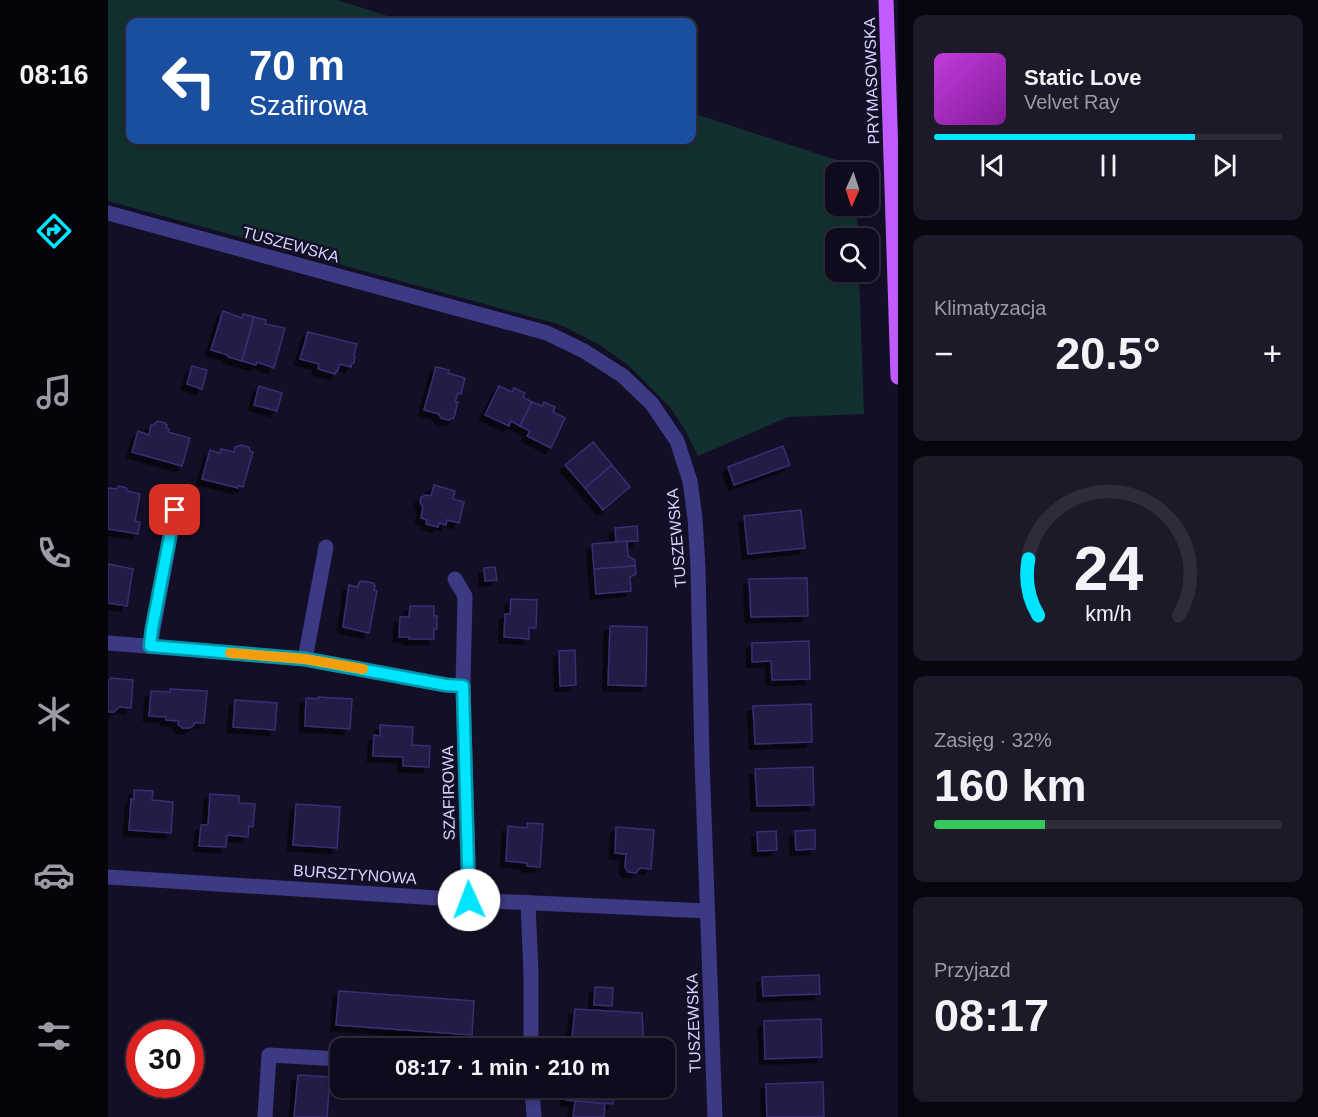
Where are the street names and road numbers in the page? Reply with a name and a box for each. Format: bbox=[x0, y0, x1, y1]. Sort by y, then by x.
street label: PRYMASOWSKA bbox=[861, 17, 882, 145]
street label: TUSZEWSKA bbox=[241, 223, 341, 266]
street label: TUSZEWSKA bbox=[664, 487, 689, 588]
street label: SZAFIROWA bbox=[439, 745, 458, 840]
street label: BURSZTYNOWA bbox=[293, 862, 418, 887]
street label: TUSZEWSKA bbox=[683, 973, 704, 1073]

